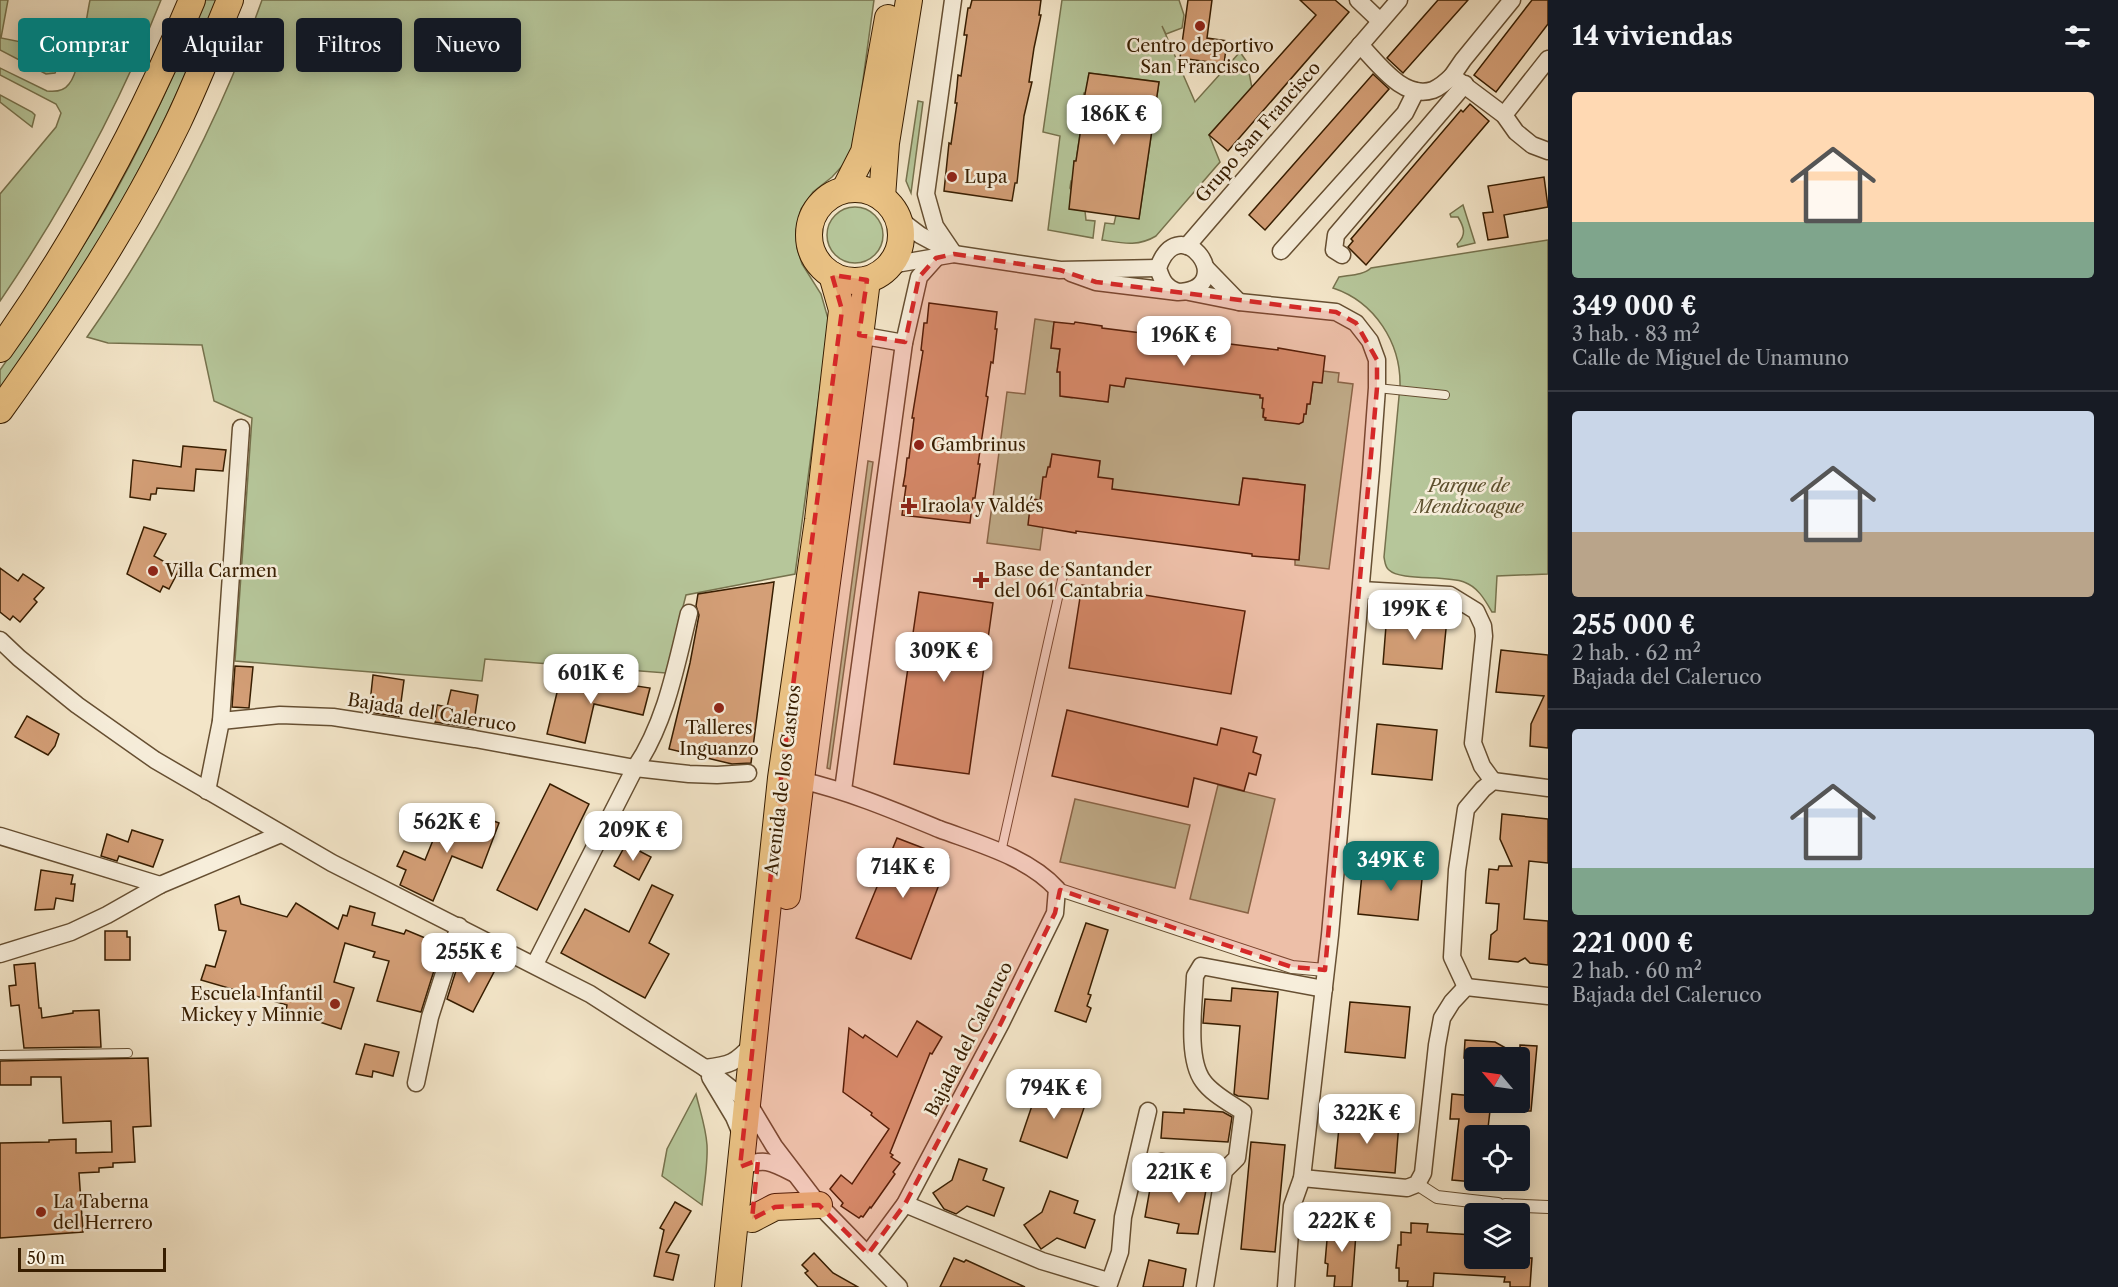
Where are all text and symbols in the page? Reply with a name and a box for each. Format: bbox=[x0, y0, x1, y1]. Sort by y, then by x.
chip: Comprar bbox=[18, 18, 150, 72]
chip: Alquilar bbox=[162, 18, 284, 72]
chip: Filtros bbox=[296, 18, 402, 72]
chip: Nuevo bbox=[414, 18, 521, 72]
marker: Centro deportivo San Francisco bbox=[1193, 19, 1207, 33]
text: 14 viviendas bbox=[1572, 20, 1733, 52]
icon: filters bbox=[2061, 20, 2094, 53]
place label: Centro deportivo San Francisco bbox=[1126, 35, 1274, 78]
street label: Grupo San Francisco bbox=[1191, 57, 1325, 207]
pin: 186K € bbox=[1065, 95, 1163, 146]
text: 186K € bbox=[1081, 102, 1147, 126]
icon: home bbox=[1779, 131, 1887, 239]
place label: Lupa bbox=[964, 166, 1008, 188]
marker: Lupa bbox=[945, 170, 959, 184]
text: 349 000 € bbox=[1572, 290, 1697, 322]
pin: 196K € bbox=[1135, 316, 1233, 367]
text: 3 hab. · 83 m² bbox=[1572, 322, 1700, 346]
text: 196K € bbox=[1151, 323, 1217, 347]
text: Calle de Miguel de Unamuno bbox=[1572, 346, 1849, 370]
place label: Gambrinus bbox=[931, 434, 1026, 456]
marker: Gambrinus bbox=[912, 438, 926, 452]
icon: home bbox=[1779, 450, 1887, 558]
park label: Parque de Mendicoague bbox=[1413, 475, 1525, 518]
place label: Iraola y Valdés bbox=[921, 495, 1043, 517]
marker: Iraola y Valdés bbox=[902, 499, 916, 513]
place label: Base de Santander del 061 Cantabria bbox=[994, 559, 1152, 602]
place label: Villa Carmen bbox=[164, 560, 277, 582]
marker: Villa Carmen bbox=[146, 564, 160, 578]
marker: Base de Santander del 061 Cantabria bbox=[972, 571, 990, 589]
pin: 199K € bbox=[1366, 590, 1464, 641]
text: 199K € bbox=[1382, 597, 1448, 621]
text: 255 000 € bbox=[1572, 609, 1695, 641]
pin: 309K € bbox=[895, 632, 993, 683]
text: 309K € bbox=[909, 639, 979, 663]
text: 2 hab. · 62 m² bbox=[1572, 641, 1701, 665]
pin: 601K € bbox=[542, 654, 640, 705]
text: 601K € bbox=[558, 661, 624, 685]
text: Bajada del Caleruco bbox=[1572, 665, 1762, 689]
street label: Avenida de los Castros bbox=[760, 683, 806, 878]
street label: Bajada del Caleruco bbox=[346, 689, 518, 737]
marker: Talleres Inguanzo bbox=[712, 701, 726, 715]
place label: Talleres Inguanzo bbox=[679, 717, 759, 760]
icon: home bbox=[1779, 768, 1887, 876]
pin: 562K € bbox=[398, 803, 496, 854]
text: 562K € bbox=[413, 810, 481, 834]
pin: 209K € bbox=[584, 811, 682, 862]
text: 209K € bbox=[598, 818, 668, 842]
pin: 349K € bbox=[1342, 841, 1440, 892]
pin: 714K € bbox=[854, 848, 952, 899]
text: 349K € bbox=[1357, 848, 1425, 872]
text: 714K € bbox=[871, 855, 935, 879]
text: 221 000 € bbox=[1572, 927, 1694, 959]
pin: 255K € bbox=[420, 933, 518, 984]
text: 255K € bbox=[435, 940, 503, 964]
street label: Bajada del Caleruco bbox=[920, 958, 1018, 1120]
text: 2 hab. · 60 m² bbox=[1572, 959, 1702, 983]
place label: Escuela Infantil Mickey y Minnie bbox=[181, 983, 323, 1026]
text: Bajada del Caleruco bbox=[1572, 983, 1762, 1007]
marker: Escuela Infantil Mickey y Minnie bbox=[328, 997, 342, 1011]
north arrow bbox=[1464, 1047, 1530, 1113]
map controls bbox=[1464, 1047, 1530, 1269]
pin: 794K € bbox=[1005, 1069, 1103, 1120]
text: 794K € bbox=[1020, 1076, 1088, 1100]
pin: 322K € bbox=[1318, 1094, 1416, 1145]
text: 322K € bbox=[1333, 1101, 1401, 1125]
button: locate bbox=[1464, 1125, 1530, 1191]
pin: 221K € bbox=[1130, 1153, 1228, 1204]
text: 221K € bbox=[1146, 1160, 1212, 1184]
place label: La Taberna del Herrero bbox=[53, 1191, 153, 1234]
pin: 222K € bbox=[1293, 1202, 1391, 1253]
button: layers bbox=[1464, 1203, 1530, 1269]
marker: La Taberna del Herrero bbox=[34, 1205, 48, 1219]
text: 222K € bbox=[1308, 1209, 1376, 1233]
scale bar bbox=[18, 1245, 166, 1272]
text: 50 m bbox=[27, 1248, 65, 1268]

